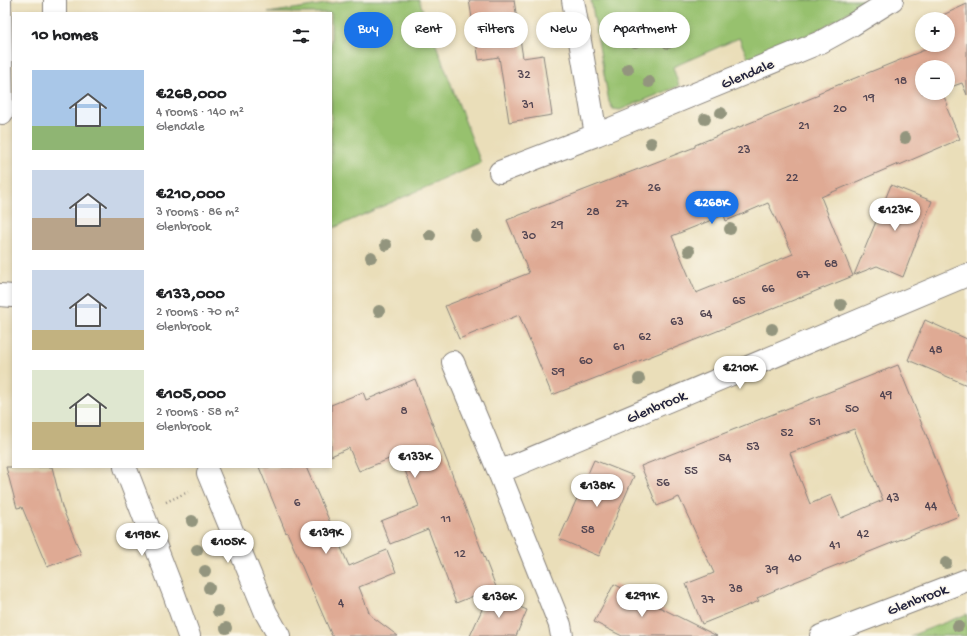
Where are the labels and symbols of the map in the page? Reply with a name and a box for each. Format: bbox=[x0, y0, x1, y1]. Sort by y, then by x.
street label: Glendale bbox=[719, 56, 777, 94]
house number: 32 bbox=[516, 68, 531, 83]
house number: 18 bbox=[894, 74, 907, 89]
house number: 19 bbox=[862, 91, 875, 106]
house number: 31 bbox=[521, 98, 534, 113]
house number: 20 bbox=[833, 102, 847, 117]
house number: 21 bbox=[798, 119, 810, 134]
house number: 23 bbox=[737, 143, 751, 158]
house number: 22 bbox=[786, 171, 799, 186]
house number: 26 bbox=[648, 181, 661, 196]
pin: €268K bbox=[684, 191, 740, 225]
house number: 27 bbox=[615, 197, 630, 212]
pin: €123K bbox=[867, 198, 923, 232]
house number: 28 bbox=[586, 205, 600, 220]
house number: 29 bbox=[551, 218, 564, 233]
house number: 30 bbox=[521, 229, 537, 244]
house number: 68 bbox=[824, 257, 838, 272]
house number: 67 bbox=[796, 268, 811, 283]
house number: 66 bbox=[761, 282, 775, 297]
house number: 65 bbox=[732, 294, 746, 309]
house number: 64 bbox=[700, 307, 712, 322]
house number: 63 bbox=[670, 315, 684, 330]
house number: 62 bbox=[639, 330, 652, 345]
house number: 61 bbox=[613, 340, 625, 355]
house number: 48 bbox=[929, 343, 943, 358]
house number: 60 bbox=[579, 354, 594, 369]
pin: €210K bbox=[712, 356, 768, 390]
house number: 59 bbox=[551, 365, 565, 380]
street label: Glenbrook bbox=[624, 387, 691, 428]
house number: 49 bbox=[880, 388, 893, 403]
house number: 50 bbox=[845, 402, 860, 417]
house number: 8 bbox=[400, 404, 408, 419]
house number: 51 bbox=[809, 415, 821, 430]
house number: 52 bbox=[780, 426, 794, 441]
house number: 53 bbox=[746, 440, 760, 455]
pin: €133K bbox=[387, 445, 443, 479]
house number: 54 bbox=[719, 451, 732, 466]
house number: 55 bbox=[684, 464, 698, 479]
pin: €138K bbox=[569, 474, 625, 508]
house number: 56 bbox=[656, 476, 670, 491]
house number: 43 bbox=[887, 491, 900, 506]
house number: 6 bbox=[294, 496, 301, 511]
house number: 44 bbox=[925, 499, 937, 514]
house number: 11 bbox=[440, 512, 451, 527]
pin: €139K bbox=[298, 521, 354, 555]
pin: €198K bbox=[114, 523, 170, 557]
house number: 58 bbox=[581, 523, 595, 538]
house number: 42 bbox=[857, 527, 870, 542]
pin: €105K bbox=[200, 530, 256, 564]
house number: 41 bbox=[829, 538, 841, 553]
house number: 12 bbox=[453, 547, 466, 562]
house number: 40 bbox=[788, 551, 802, 566]
house number: 39 bbox=[764, 563, 779, 578]
street label: Glenbrook bbox=[885, 581, 952, 621]
house number: 38 bbox=[728, 582, 743, 597]
pin: €291K bbox=[614, 584, 670, 618]
pin: €136K bbox=[471, 585, 527, 619]
house number: 37 bbox=[700, 593, 716, 608]
house number: 4 bbox=[338, 596, 344, 611]

